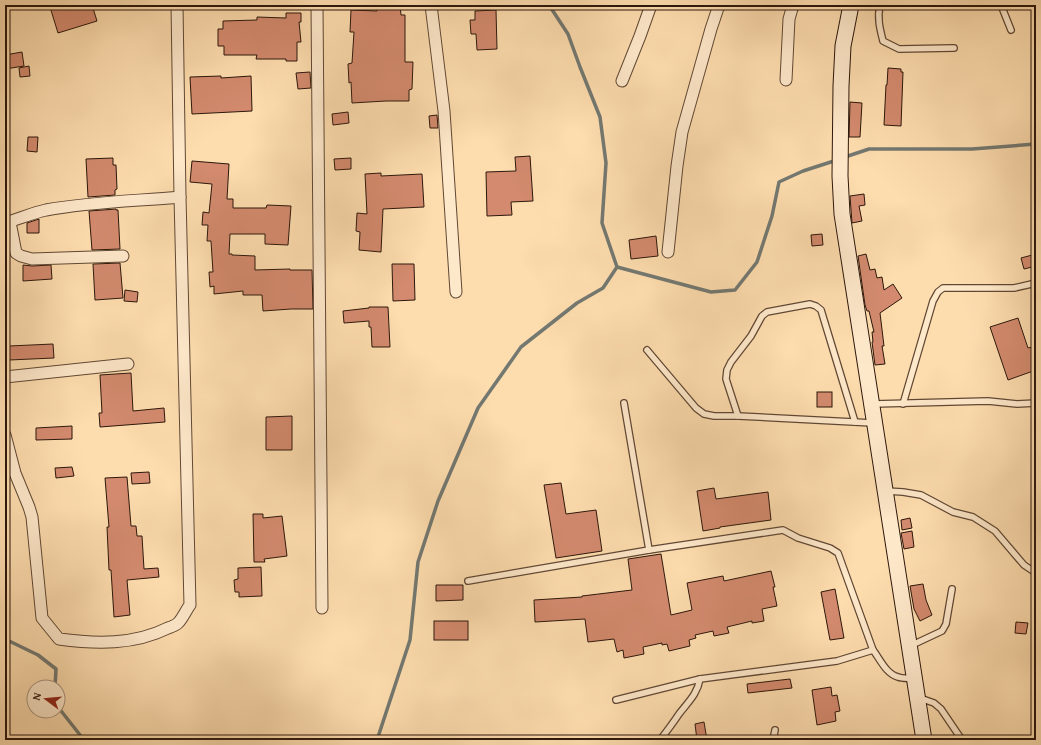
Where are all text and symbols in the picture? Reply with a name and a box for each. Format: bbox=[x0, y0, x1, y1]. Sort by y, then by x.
north arrow bbox=[26, 679, 66, 719]
text: N bbox=[28, 690, 45, 702]

